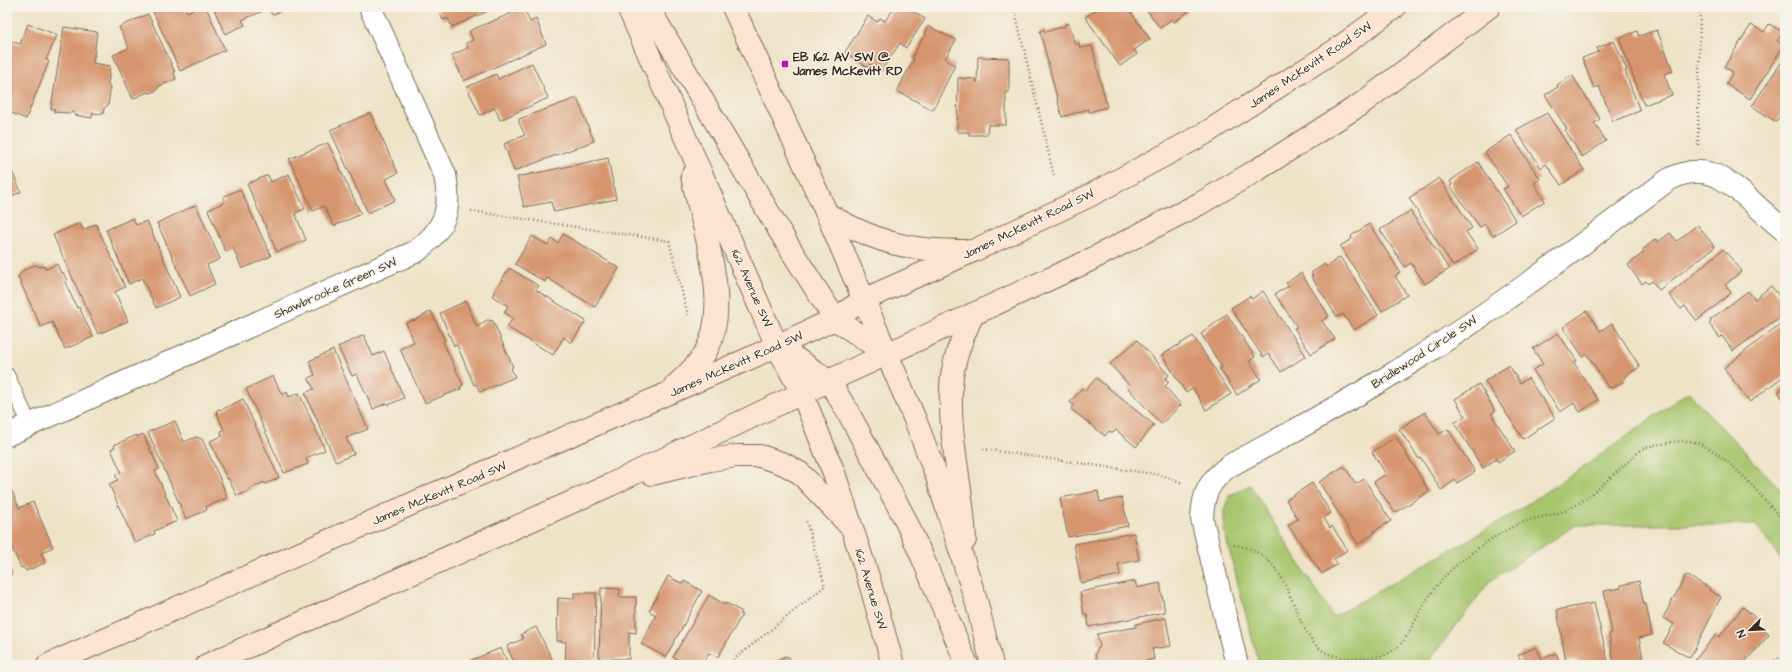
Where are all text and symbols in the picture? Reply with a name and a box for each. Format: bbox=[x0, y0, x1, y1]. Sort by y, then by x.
street label: James McKevitt Road SW bbox=[1246, 18, 1375, 113]
place label: EB 162 AV SW @ James McKevitt RD bbox=[792, 49, 902, 80]
marker: EB 162 AV SW @ James McKevitt RD bbox=[780, 59, 790, 69]
street label: James McKevitt Road SW bbox=[960, 185, 1097, 264]
street label: 162 Avenue SW bbox=[727, 247, 777, 330]
street label: Shawbrooke Green SW bbox=[271, 253, 400, 323]
street label: Bridlewood Circle SW bbox=[1368, 312, 1481, 393]
street label: James McKevitt Road SW bbox=[667, 327, 806, 402]
street label: James McKevitt Road SW bbox=[369, 457, 510, 529]
street label: 162 Avenue SW bbox=[850, 547, 891, 632]
north arrow bbox=[1730, 610, 1770, 650]
text: N bbox=[1733, 628, 1750, 640]

